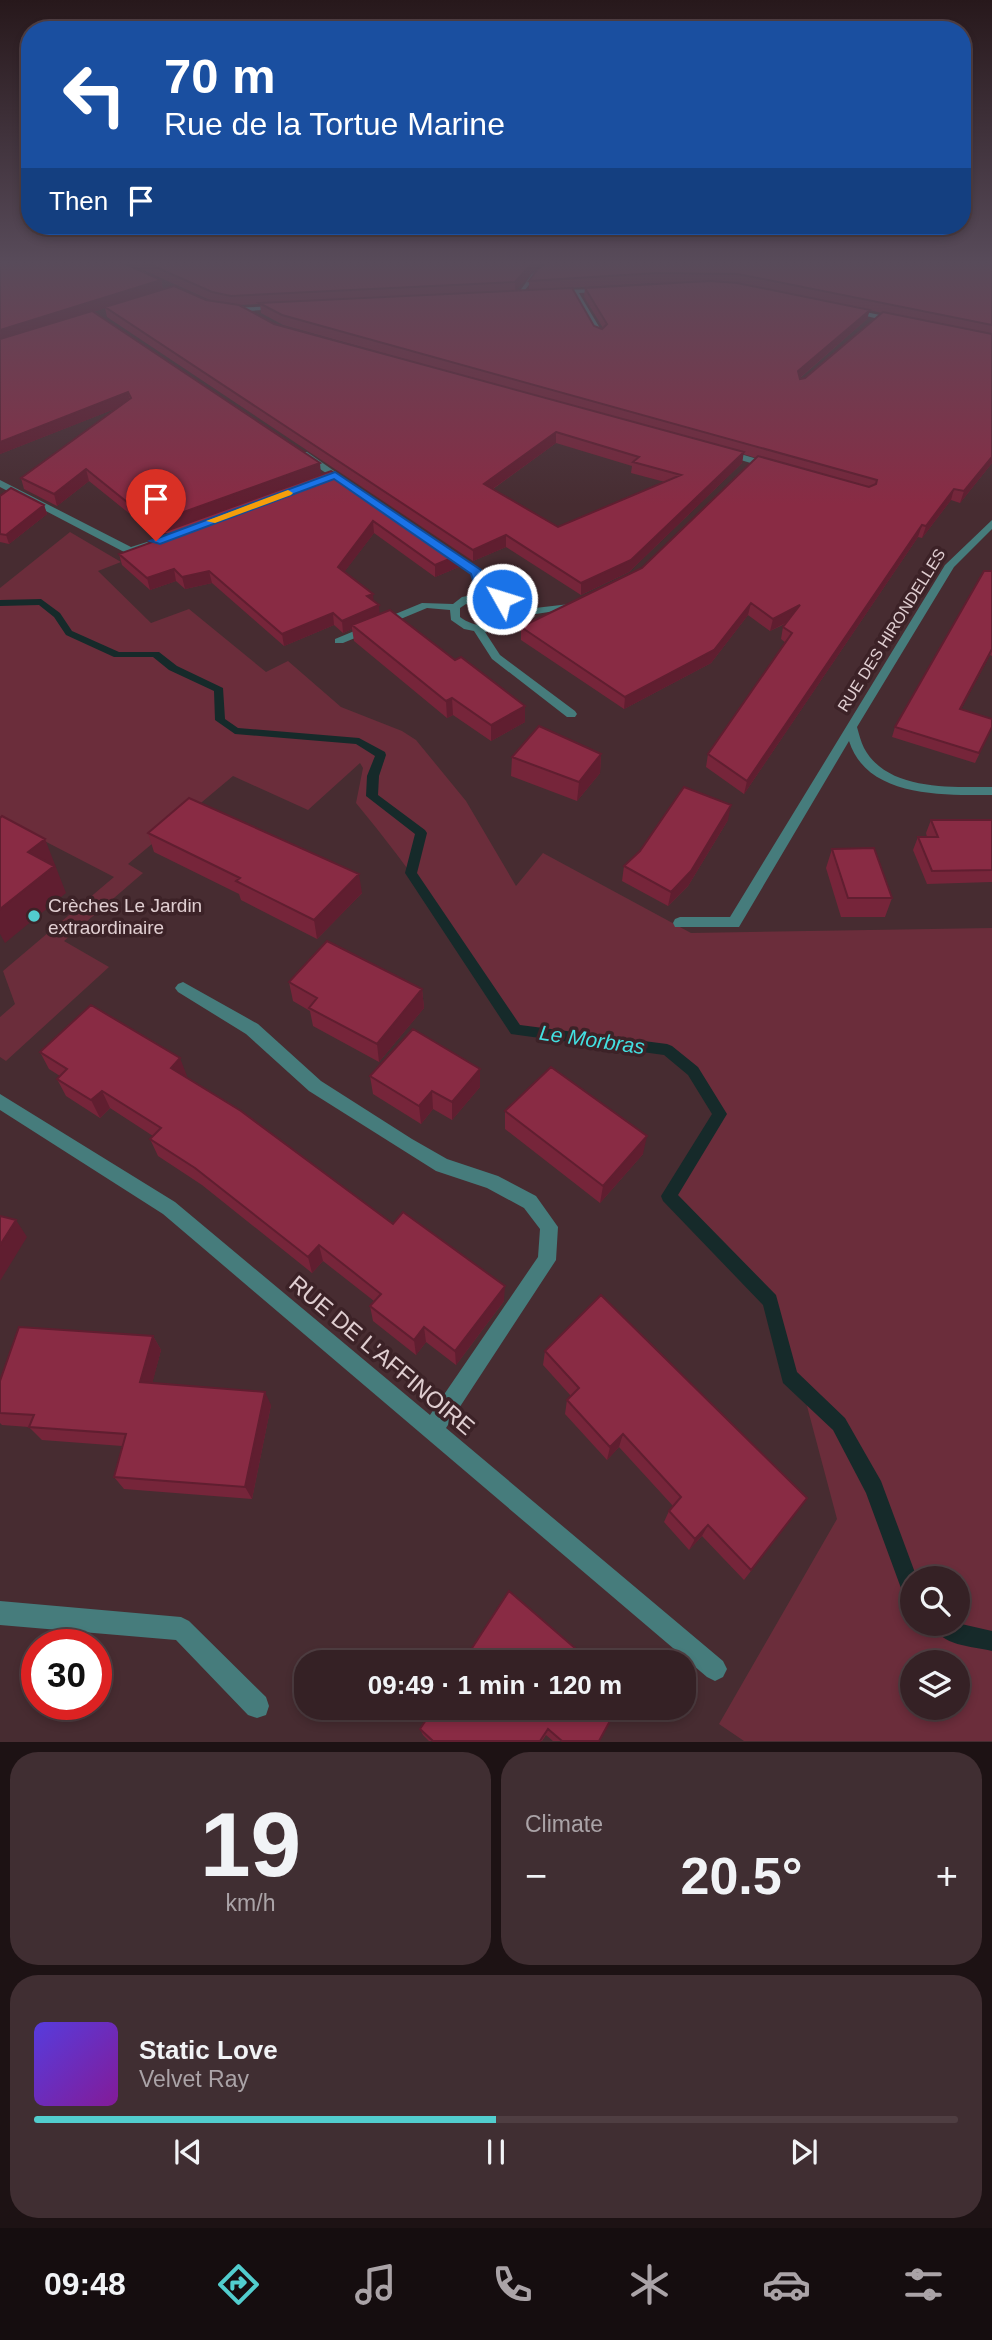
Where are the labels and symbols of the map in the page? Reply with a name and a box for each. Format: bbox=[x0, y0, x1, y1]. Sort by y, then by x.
pin bbox=[126, 469, 186, 541]
street label: RUE DES HIRONDELLES bbox=[834, 546, 949, 715]
position arrow bbox=[465, 562, 539, 636]
place label: Crèches Le Jardin extraordinaire bbox=[48, 895, 202, 938]
marker: Crèches Le Jardin extraordinaire bbox=[26, 908, 42, 924]
water label: Le Morbras bbox=[538, 1021, 647, 1058]
street label: RUE DE L'AFFINOIRE bbox=[284, 1270, 480, 1440]
speed limit sign: 30 bbox=[21, 1629, 112, 1720]

